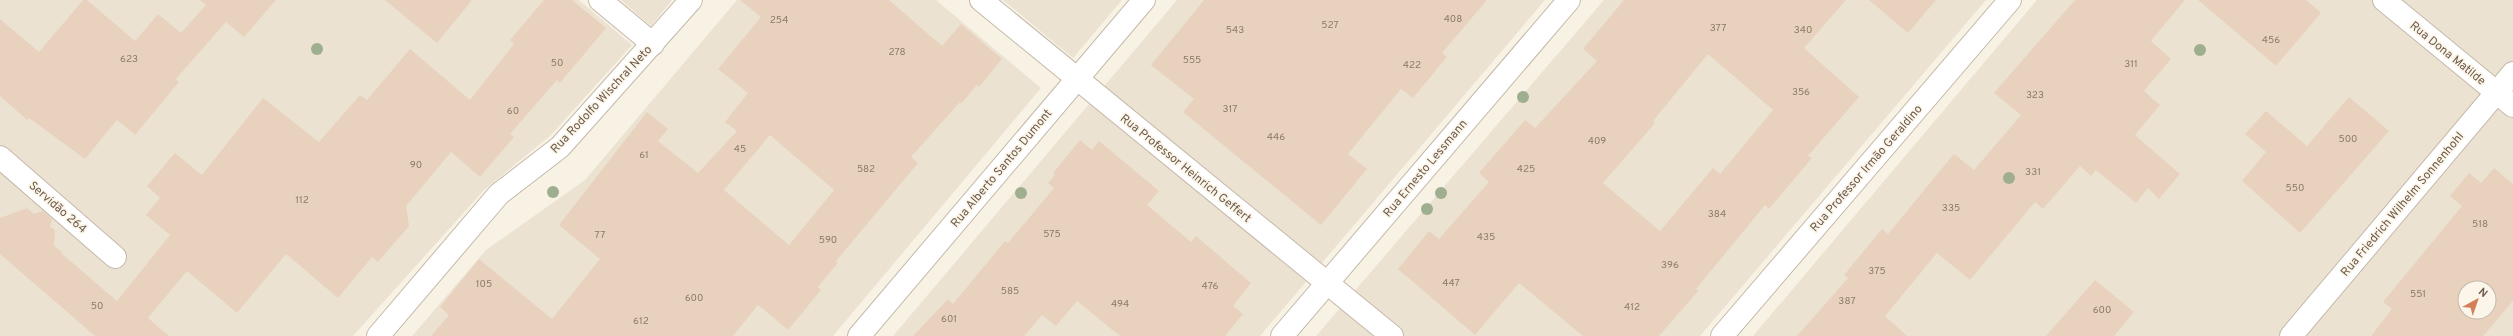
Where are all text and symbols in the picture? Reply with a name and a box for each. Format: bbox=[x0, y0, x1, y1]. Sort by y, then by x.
house number: 408 bbox=[1444, 13, 1462, 26]
house number: 254 bbox=[770, 14, 788, 27]
street label: Rua Dona Matilde bbox=[2406, 18, 2489, 89]
house number: 527 bbox=[1321, 19, 1339, 32]
house number: 377 bbox=[1710, 22, 1726, 35]
house number: 543 bbox=[1226, 24, 1244, 37]
house number: 340 bbox=[1794, 24, 1812, 37]
house number: 456 bbox=[2262, 34, 2280, 47]
street label: Rua Rodolfo Wischral Neto bbox=[547, 42, 656, 157]
house number: 278 bbox=[888, 46, 906, 59]
house number: 623 bbox=[120, 53, 138, 66]
house number: 555 bbox=[1183, 54, 1201, 67]
house number: 50 bbox=[551, 57, 563, 70]
house number: 311 bbox=[2124, 58, 2138, 71]
house number: 422 bbox=[1403, 59, 1421, 72]
house number: 356 bbox=[1792, 86, 1810, 99]
house number: 323 bbox=[2026, 89, 2044, 102]
street label: Rua Professor Irmão Geraldino bbox=[1807, 101, 1927, 236]
house number: 317 bbox=[1223, 103, 1237, 116]
house number: 60 bbox=[507, 105, 519, 118]
street label: Rua Alberto Santos Dumont bbox=[948, 106, 1056, 231]
street label: Rua Professor Heinrich Geffert bbox=[1116, 111, 1254, 227]
street label: Rua Ernesto Lessmann bbox=[1380, 116, 1471, 221]
street label: Rua Friedrich Wilhelm Sonnenhohl bbox=[2338, 129, 2468, 280]
house number: 446 bbox=[1267, 131, 1285, 144]
house number: 500 bbox=[2339, 133, 2357, 146]
house number: 409 bbox=[1588, 135, 1606, 148]
house number: 45 bbox=[734, 143, 746, 156]
house number: 61 bbox=[639, 149, 649, 162]
house number: 90 bbox=[410, 159, 422, 172]
house number: 582 bbox=[857, 163, 875, 176]
house number: 425 bbox=[1517, 163, 1535, 176]
house number: 331 bbox=[2025, 166, 2041, 179]
street label: Servidão 264 bbox=[25, 178, 90, 237]
house number: 550 bbox=[2286, 182, 2304, 195]
house number: 112 bbox=[295, 194, 309, 207]
house number: 335 bbox=[1942, 202, 1960, 215]
house number: 384 bbox=[1708, 208, 1726, 221]
house number: 518 bbox=[2472, 218, 2488, 231]
house number: 575 bbox=[1043, 228, 1061, 241]
house number: 77 bbox=[595, 229, 605, 242]
house number: 435 bbox=[1477, 231, 1495, 244]
house number: 590 bbox=[819, 234, 837, 247]
house number: 396 bbox=[1661, 259, 1679, 272]
house number: 375 bbox=[1868, 265, 1886, 278]
house number: 447 bbox=[1442, 277, 1460, 290]
house number: 105 bbox=[476, 278, 492, 291]
house number: 476 bbox=[1202, 280, 1218, 293]
north arrow bbox=[2457, 280, 2497, 320]
house number: 585 bbox=[1001, 285, 1019, 298]
text: N bbox=[2475, 285, 2490, 301]
house number: 551 bbox=[2410, 288, 2426, 301]
house number: 600 bbox=[685, 292, 703, 305]
house number: 387 bbox=[1838, 295, 1856, 308]
house number: 494 bbox=[1111, 298, 1129, 311]
house number: 50 bbox=[91, 300, 103, 313]
house number: 412 bbox=[1624, 301, 1640, 314]
house number: 600 bbox=[2093, 304, 2111, 317]
house number: 601 bbox=[941, 313, 957, 326]
house number: 612 bbox=[633, 315, 649, 328]

